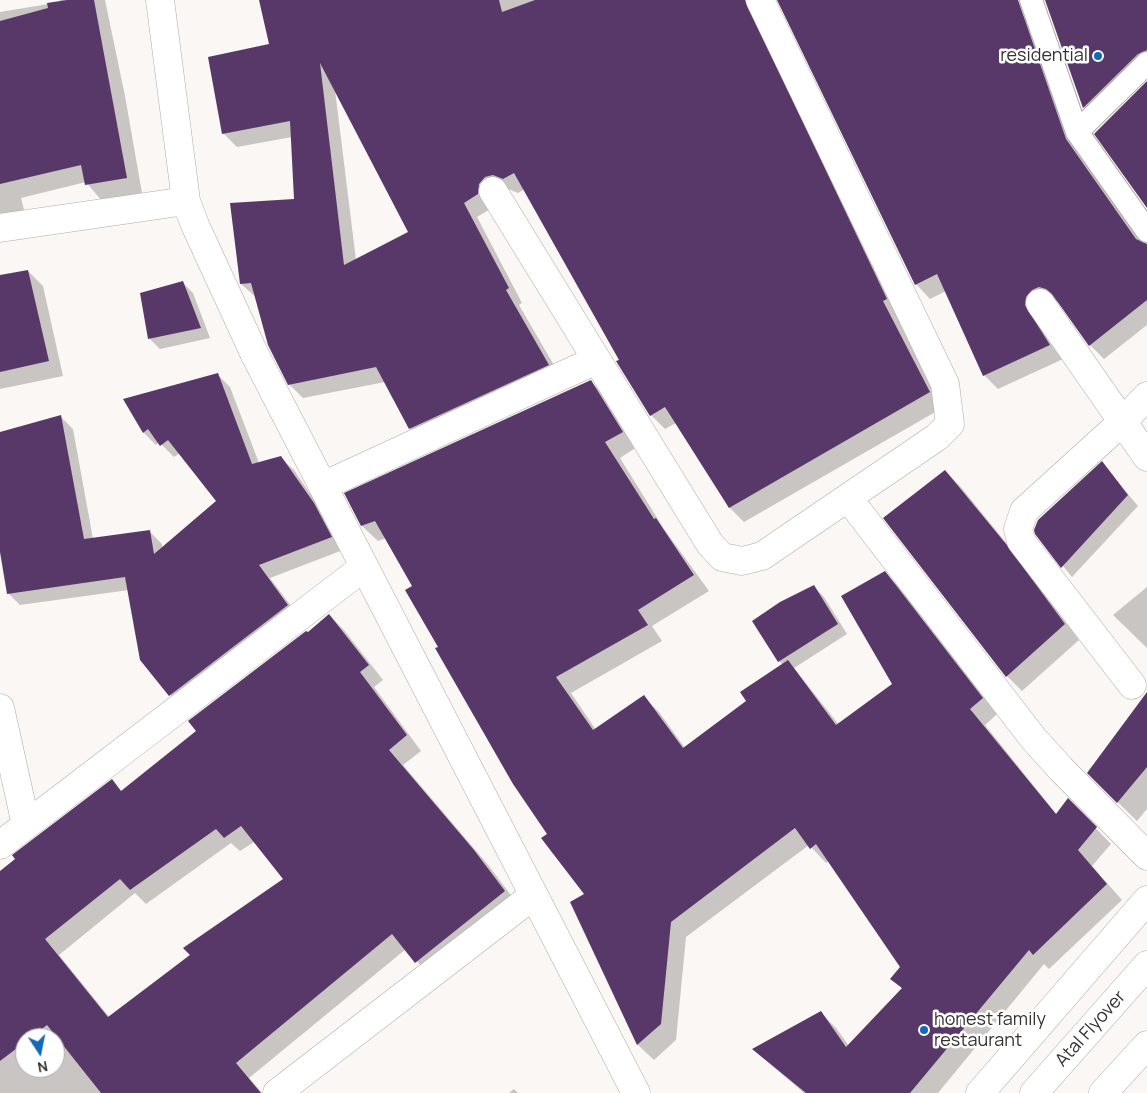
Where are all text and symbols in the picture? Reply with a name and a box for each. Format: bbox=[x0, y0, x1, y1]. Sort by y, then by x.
place label: residential bbox=[1000, 45, 1088, 67]
marker: residential bbox=[1092, 50, 1104, 62]
street label: Atal Flyover bbox=[1051, 987, 1131, 1071]
place label: honest family restaurant bbox=[934, 1009, 1046, 1052]
marker: honest family restaurant bbox=[918, 1024, 930, 1036]
north arrow bbox=[15, 1028, 65, 1078]
text: N bbox=[36, 1057, 50, 1078]

